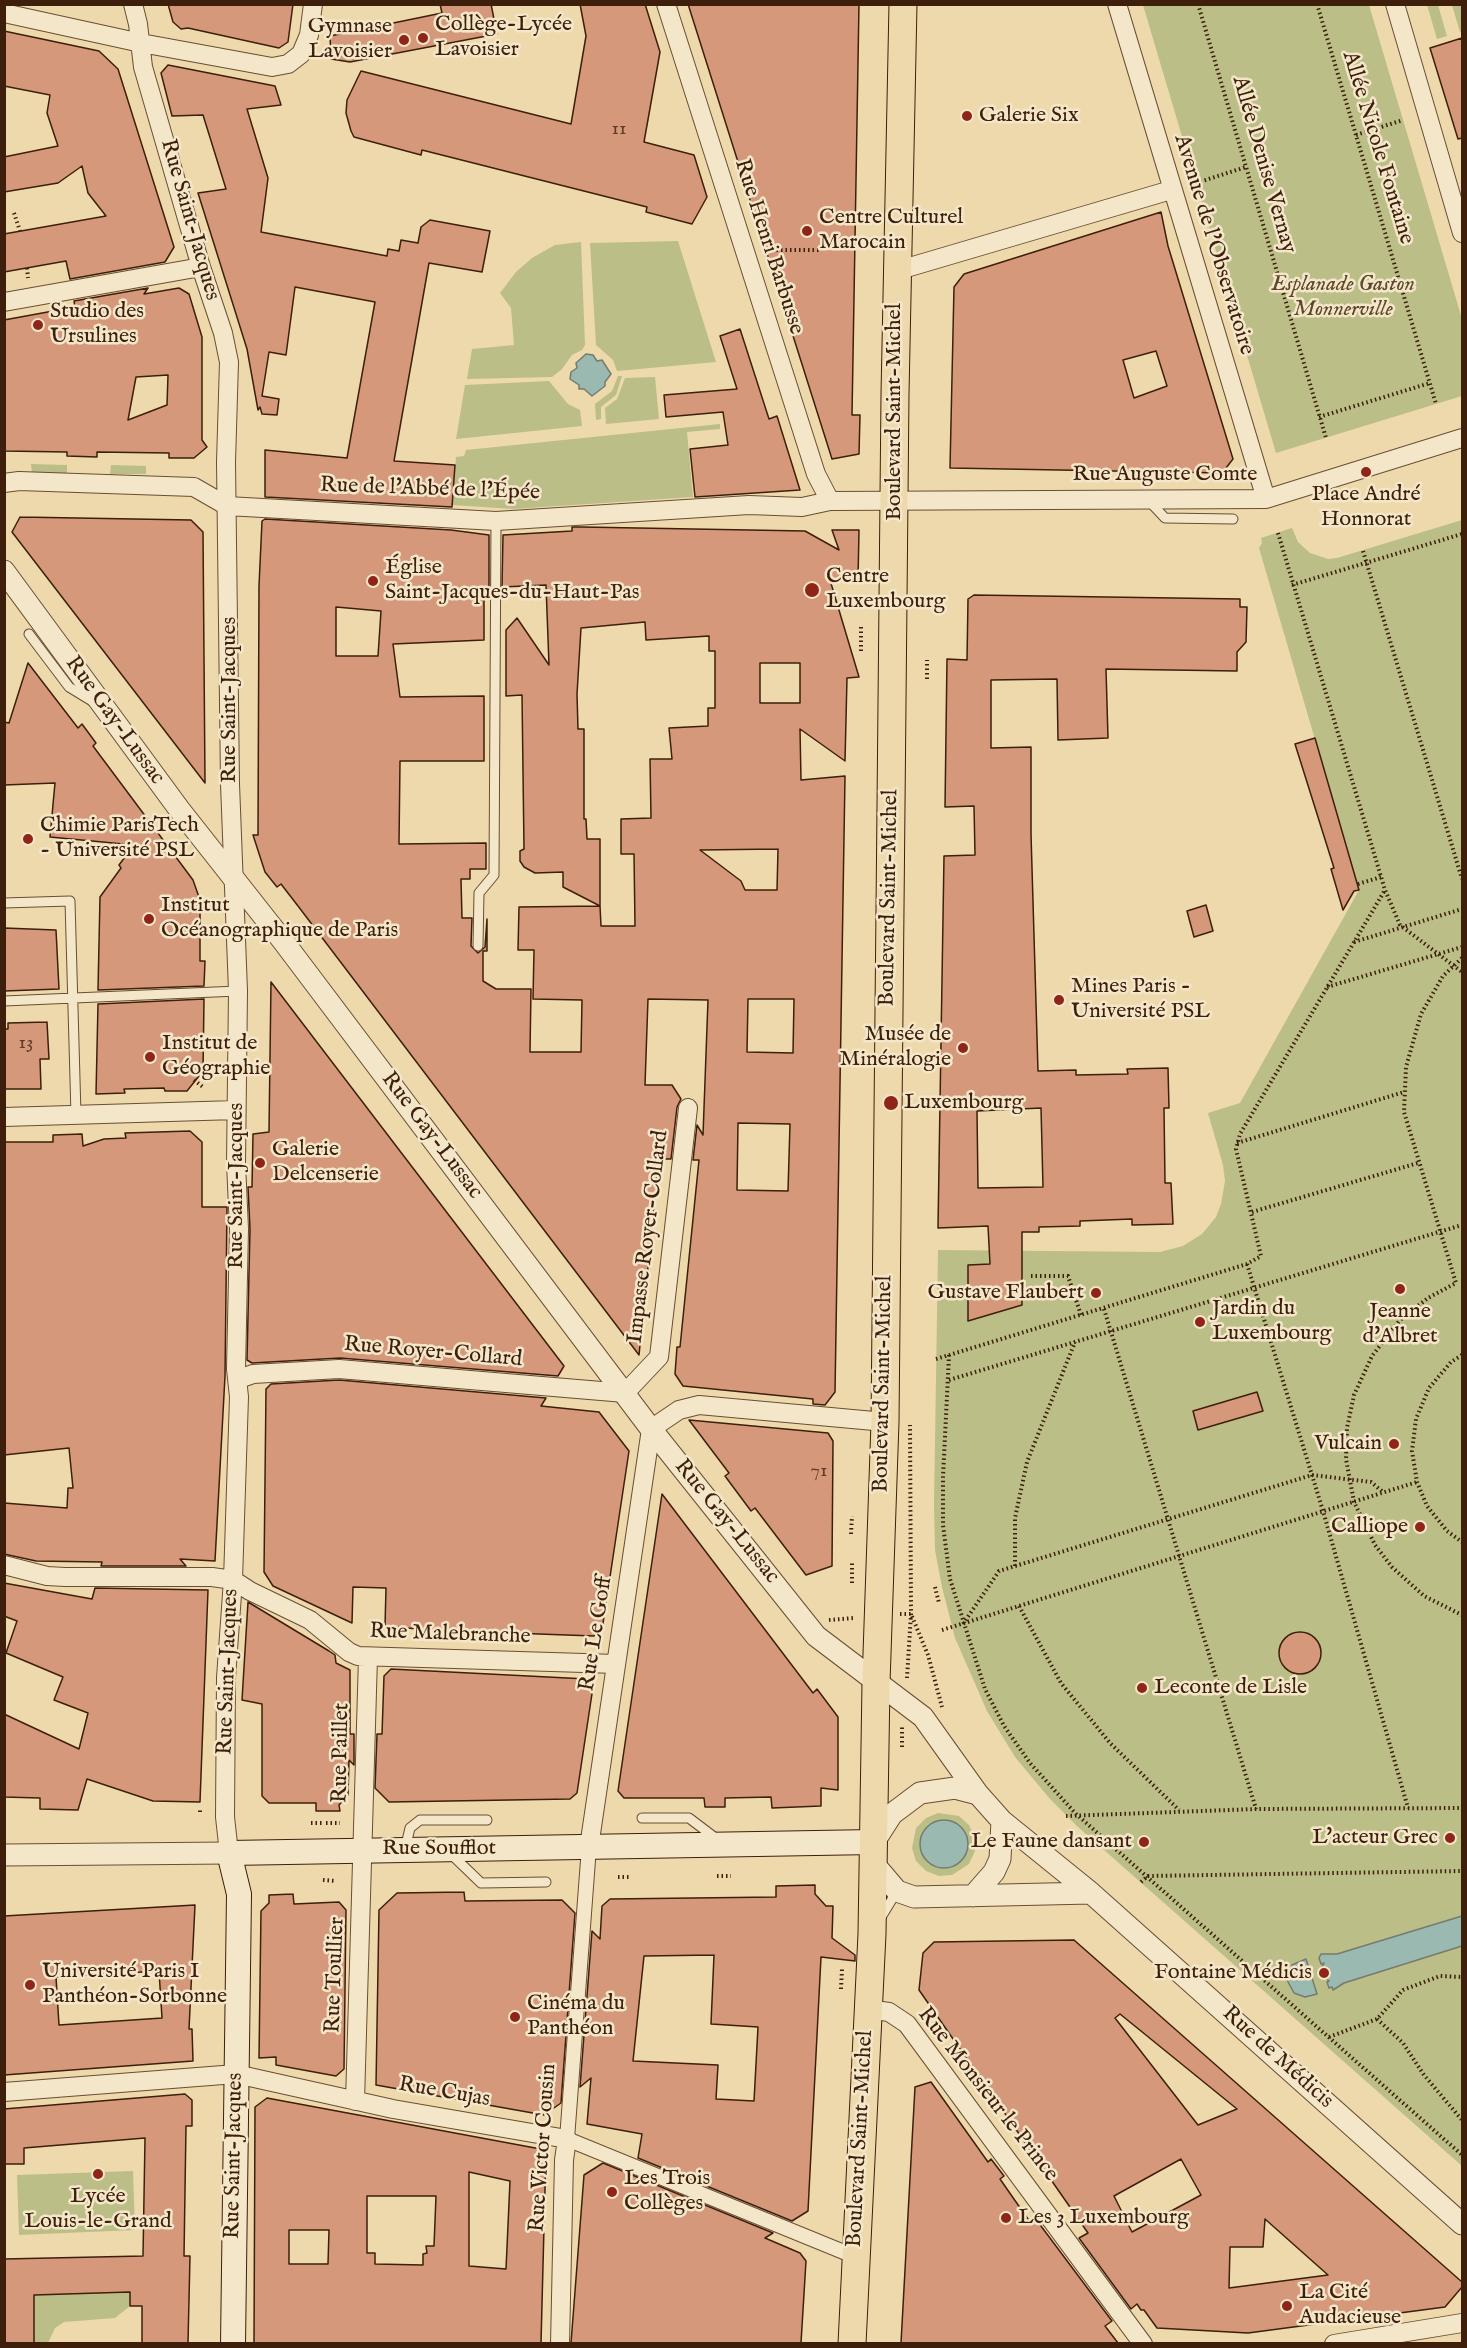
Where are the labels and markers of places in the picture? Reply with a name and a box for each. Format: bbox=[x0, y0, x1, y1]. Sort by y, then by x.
place label: Collège-Lycée Lavoisier bbox=[435, 12, 572, 63]
place label: Gymnase Lavoisier bbox=[308, 14, 392, 66]
marker: Collège-Lycée Lavoisier bbox=[416, 31, 430, 45]
marker: Gymnase Lavoisier bbox=[397, 33, 411, 47]
place label: Galerie Six bbox=[979, 103, 1079, 129]
marker: Galerie Six bbox=[960, 109, 974, 123]
place label: Centre Culturel Marocain bbox=[819, 205, 963, 256]
marker: Centre Culturel Marocain bbox=[800, 224, 814, 238]
place label: Studio des Ursulines bbox=[50, 299, 144, 350]
marker: Studio des Ursulines bbox=[31, 318, 45, 332]
marker: Place André Honnorat bbox=[1359, 465, 1373, 479]
place label: Place André Honnorat bbox=[1311, 482, 1421, 534]
place label: Église Saint-Jacques-du-Haut-Pas bbox=[385, 555, 640, 606]
place label: Centre Luxembourg bbox=[826, 564, 946, 616]
marker: Église Saint-Jacques-du-Haut-Pas bbox=[366, 574, 380, 588]
marker: Centre Luxembourg bbox=[803, 581, 821, 599]
place label: Chimie ParisTech - Université PSL bbox=[40, 813, 199, 864]
marker: Chimie ParisTech - Université PSL bbox=[21, 832, 35, 846]
place label: Institut Océanographique de Paris bbox=[161, 893, 398, 944]
marker: Institut Océanographique de Paris bbox=[142, 912, 156, 926]
place label: Mines Paris - Université PSL bbox=[1071, 974, 1210, 1026]
marker: Mines Paris - Université PSL bbox=[1052, 993, 1066, 1007]
place label: Musée de Minéralogie bbox=[839, 1022, 951, 1074]
place label: Institut de Géographie bbox=[162, 1031, 270, 1082]
marker: Musée de Minéralogie bbox=[956, 1041, 970, 1055]
marker: Institut de Géographie bbox=[143, 1050, 157, 1064]
place label: Luxembourg bbox=[904, 1090, 1024, 1116]
marker: Luxembourg bbox=[882, 1094, 900, 1112]
place label: Galerie Delcenserie bbox=[272, 1137, 379, 1188]
marker: Galerie Delcenserie bbox=[253, 1156, 267, 1170]
place label: Gustave Flaubert bbox=[928, 1280, 1084, 1306]
marker: Jeanne d'Albret bbox=[1393, 1282, 1407, 1296]
marker: Gustave Flaubert bbox=[1089, 1286, 1103, 1300]
place label: Jardin du Luxembourg bbox=[1212, 1296, 1332, 1348]
place label: Jeanne d'Albret bbox=[1362, 1299, 1438, 1350]
marker: Jardin du Luxembourg bbox=[1193, 1315, 1207, 1329]
place label: Vulcain bbox=[1314, 1431, 1382, 1457]
marker: Vulcain bbox=[1387, 1437, 1401, 1451]
place label: Calliope bbox=[1331, 1514, 1408, 1540]
marker: Calliope bbox=[1413, 1520, 1427, 1534]
place label: Leconte de Lisle bbox=[1154, 1675, 1307, 1701]
marker: Leconte de Lisle bbox=[1135, 1681, 1149, 1695]
place label: L'acteur Grec bbox=[1312, 1825, 1438, 1851]
place label: Le Faune dansant bbox=[971, 1829, 1132, 1855]
marker: L'acteur Grec bbox=[1443, 1831, 1457, 1845]
marker: Le Faune dansant bbox=[1137, 1835, 1151, 1849]
place label: Université Paris I Panthéon-Sorbonne bbox=[42, 1959, 227, 2011]
place label: Fontaine Médicis bbox=[1154, 1960, 1312, 1986]
marker: Fontaine Médicis bbox=[1317, 1966, 1331, 1980]
marker: Université Paris I Panthéon-Sorbonne bbox=[23, 1978, 37, 1992]
place label: Cinéma du Panthéon bbox=[527, 1991, 625, 2042]
marker: Cinéma du Panthéon bbox=[508, 2010, 522, 2024]
place label: Les Trois Collèges bbox=[624, 2166, 710, 2218]
marker: Lycée Louis-le-Grand bbox=[91, 2167, 105, 2181]
place label: Lycée Louis-le-Grand bbox=[24, 2184, 172, 2236]
marker: Les Trois Collèges bbox=[605, 2185, 619, 2199]
place label: Les 3 Luxembourg bbox=[1018, 2205, 1189, 2231]
marker: Les 3 Luxembourg bbox=[999, 2211, 1013, 2225]
place label: La Cité Audacieuse bbox=[1299, 2280, 1401, 2332]
marker: La Cité Audacieuse bbox=[1280, 2299, 1294, 2313]

